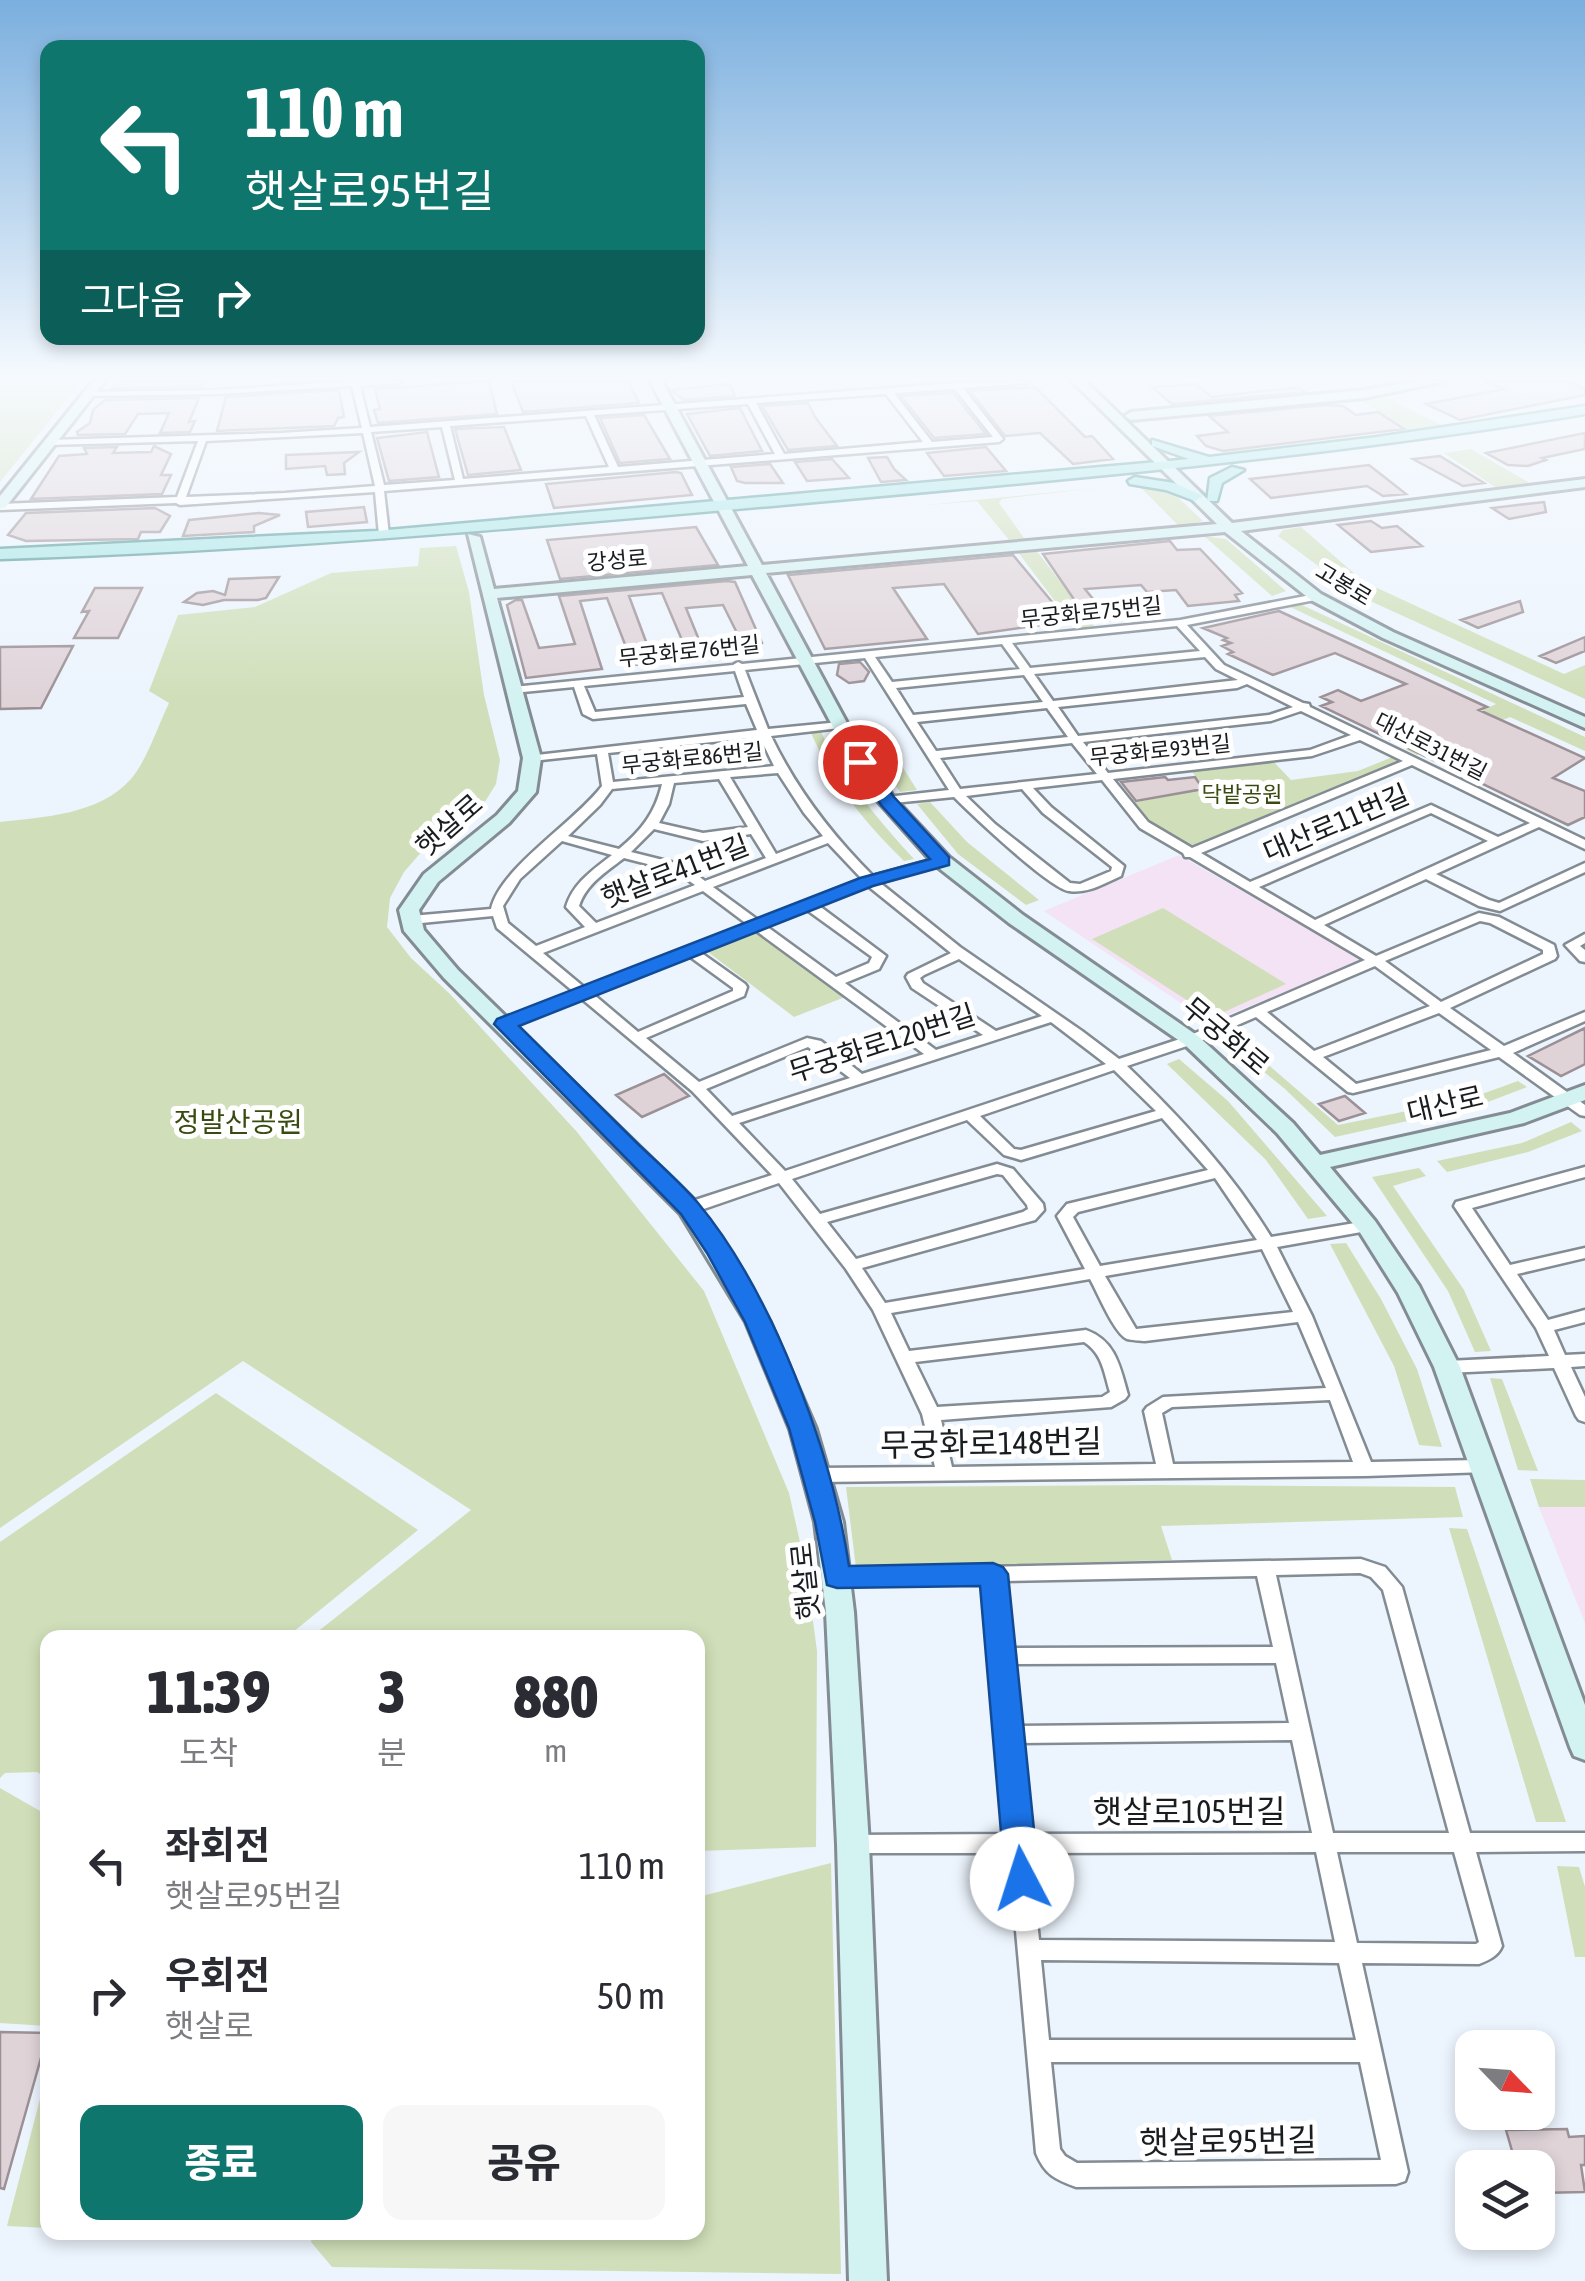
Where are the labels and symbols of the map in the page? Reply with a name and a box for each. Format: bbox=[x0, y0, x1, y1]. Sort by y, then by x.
street label: 강성로 bbox=[586, 544, 648, 576]
street label: 고봉로 bbox=[1311, 557, 1377, 611]
street label: 무궁화로75번길 bbox=[1019, 592, 1163, 632]
street label: 무궁화로76번길 bbox=[617, 631, 761, 671]
street label: 대산로31번길 bbox=[1371, 707, 1491, 785]
pin bbox=[818, 720, 903, 805]
street label: 무궁화로93번길 bbox=[1088, 730, 1232, 770]
street label: 무궁화로86번길 bbox=[620, 738, 764, 778]
street label: 대산로11번길 bbox=[1258, 778, 1414, 868]
park label: 닥밭공원 bbox=[1202, 781, 1282, 807]
street label: 햇살로 bbox=[409, 788, 489, 862]
street label: 햇살로41번길 bbox=[597, 828, 753, 914]
street label: 무궁화로 bbox=[1176, 991, 1276, 1081]
street label: 무궁화로120번길 bbox=[785, 998, 979, 1088]
street label: 대산로 bbox=[1404, 1080, 1486, 1128]
park label: 정발산공원 bbox=[174, 1106, 302, 1138]
street label: 무궁화로148번길 bbox=[880, 1423, 1102, 1463]
street label: 햇살로 bbox=[785, 1541, 825, 1621]
street label: 햇살로105번길 bbox=[1093, 1793, 1285, 1830]
position arrow bbox=[970, 1827, 1074, 1931]
north arrow bbox=[1455, 2030, 1555, 2130]
street label: 햇살로95번길 bbox=[1139, 2121, 1317, 2161]

